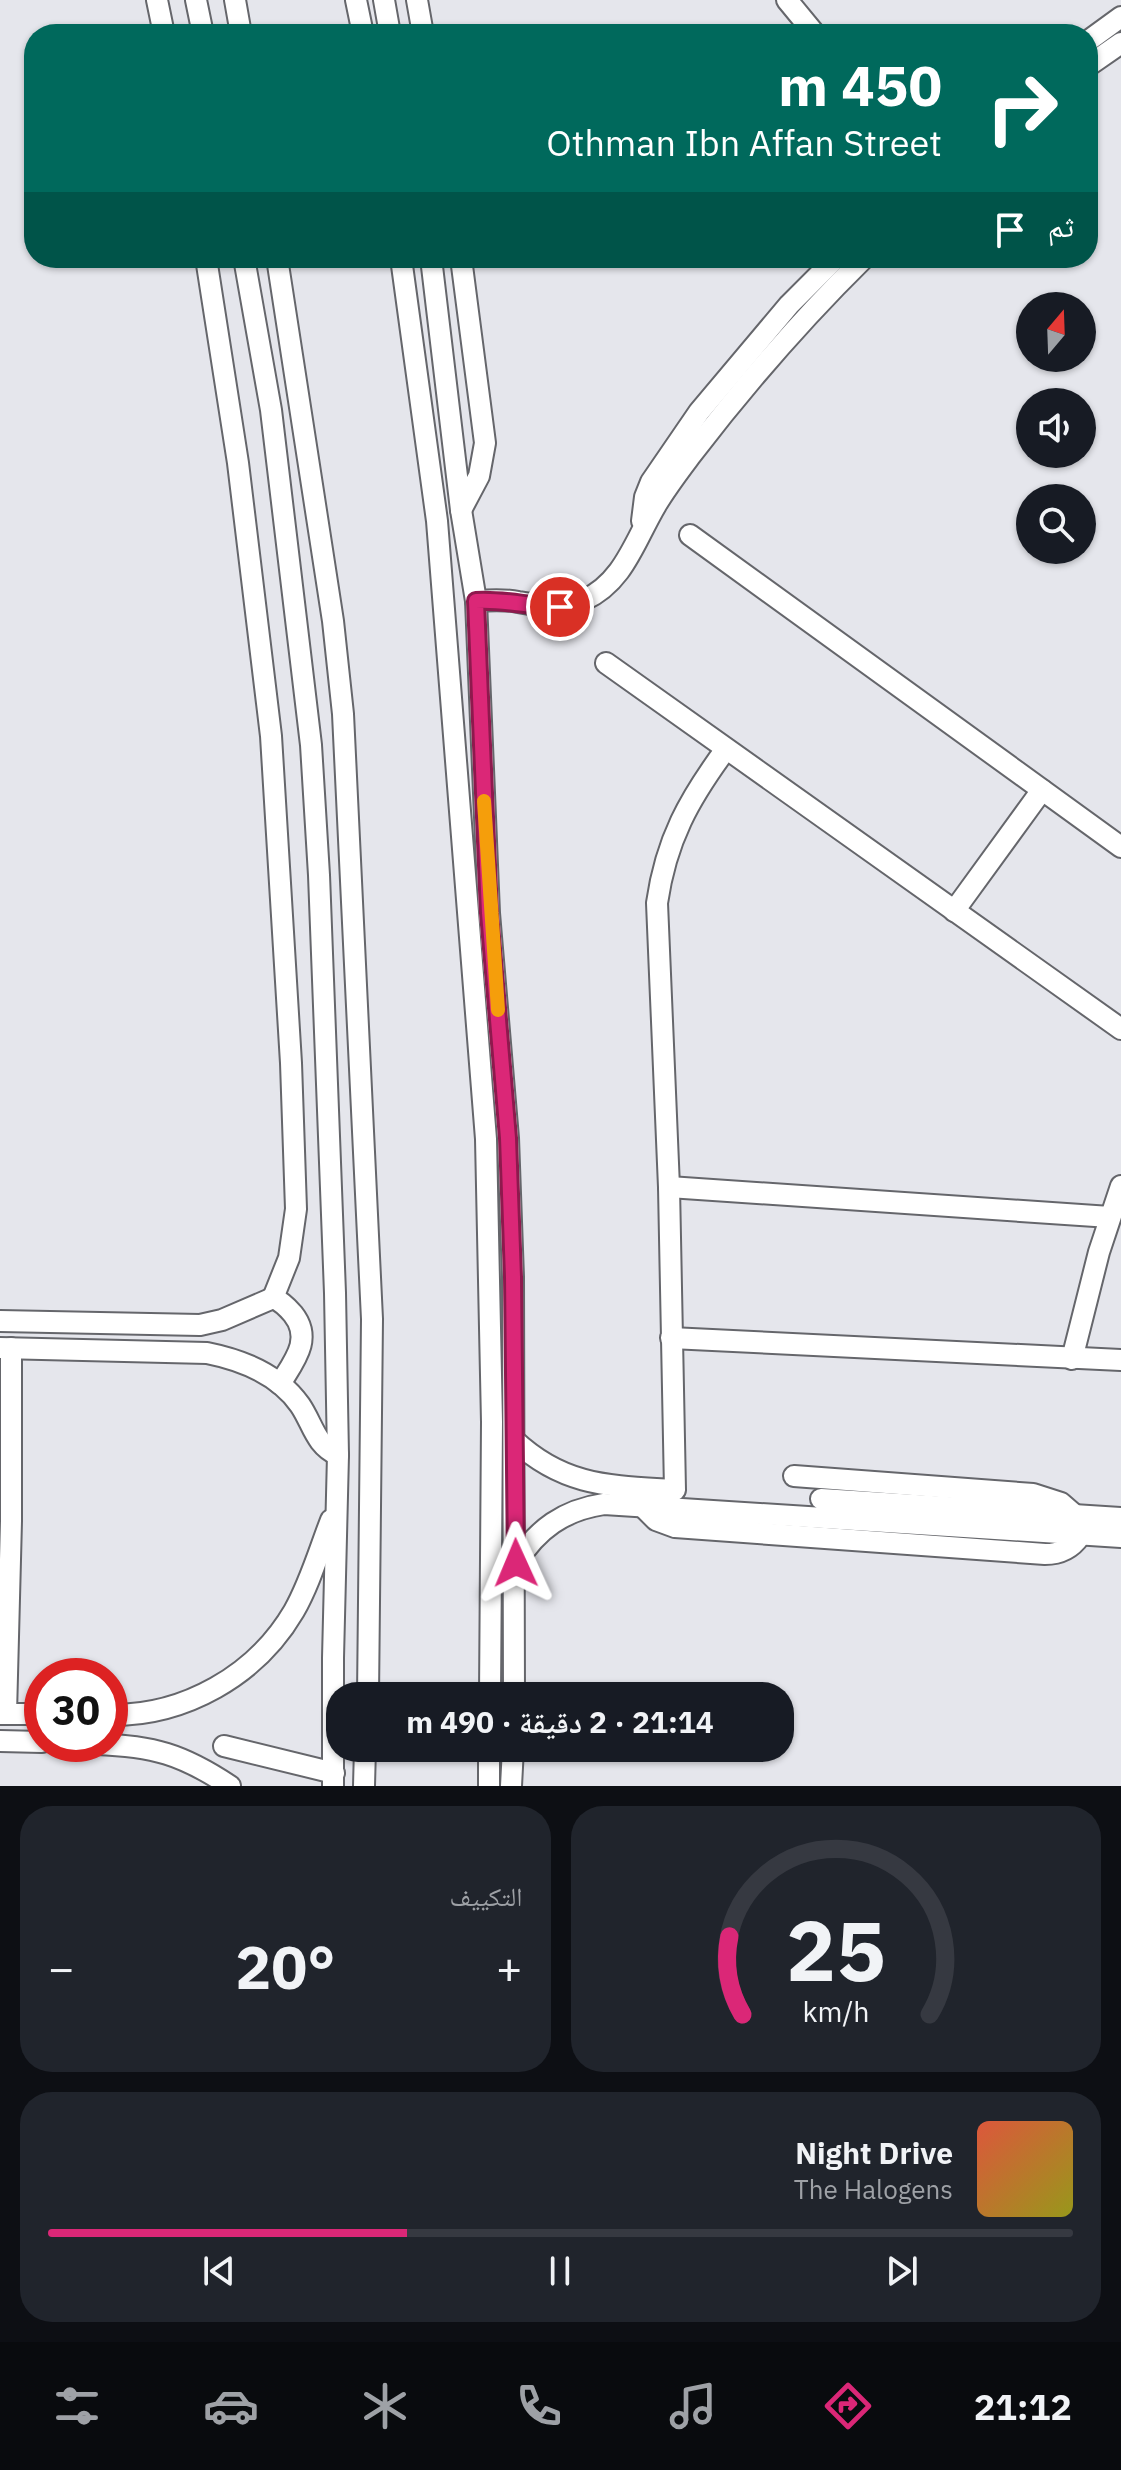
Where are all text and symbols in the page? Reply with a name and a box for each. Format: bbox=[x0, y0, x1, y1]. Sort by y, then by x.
text: 450 m bbox=[778, 49, 942, 121]
icon: right bbox=[970, 56, 1074, 160]
text: Othman Ibn Affan Street bbox=[546, 119, 942, 166]
text: ثم bbox=[1048, 206, 1074, 245]
icon: arrive bbox=[988, 208, 1032, 252]
north arrow bbox=[1016, 292, 1096, 372]
map controls bbox=[1016, 292, 1096, 564]
button: sound bbox=[1016, 388, 1096, 468]
button: search bbox=[1016, 484, 1096, 564]
pin bbox=[526, 573, 594, 641]
icon: arrive bbox=[538, 585, 582, 629]
position arrow bbox=[474, 1521, 558, 1605]
speed limit sign: 30 bbox=[24, 1658, 128, 1762]
text: 21:14 · 2 دقيقة · 490 m bbox=[406, 1702, 714, 1741]
text: التكييف bbox=[450, 1879, 523, 1913]
text: 25 bbox=[786, 1896, 886, 2004]
text: 20° bbox=[235, 1927, 335, 2006]
text: − bbox=[48, 1939, 74, 1996]
text: + bbox=[496, 1939, 522, 1996]
text: km/h bbox=[802, 1993, 869, 2030]
text: Night Drive bbox=[795, 2133, 953, 2172]
text: The Halogens bbox=[794, 2172, 953, 2206]
icon: previous bbox=[197, 2249, 241, 2293]
icon: pause bbox=[538, 2249, 582, 2293]
icon: next bbox=[880, 2249, 924, 2293]
icon: filters bbox=[49, 2378, 105, 2434]
icon: car bbox=[203, 2378, 259, 2434]
icon: climate bbox=[357, 2378, 413, 2434]
icon: phone bbox=[511, 2378, 567, 2434]
icon: music bbox=[665, 2378, 721, 2434]
icon: directions bbox=[820, 2378, 876, 2434]
text: 21:12 bbox=[974, 2383, 1072, 2430]

